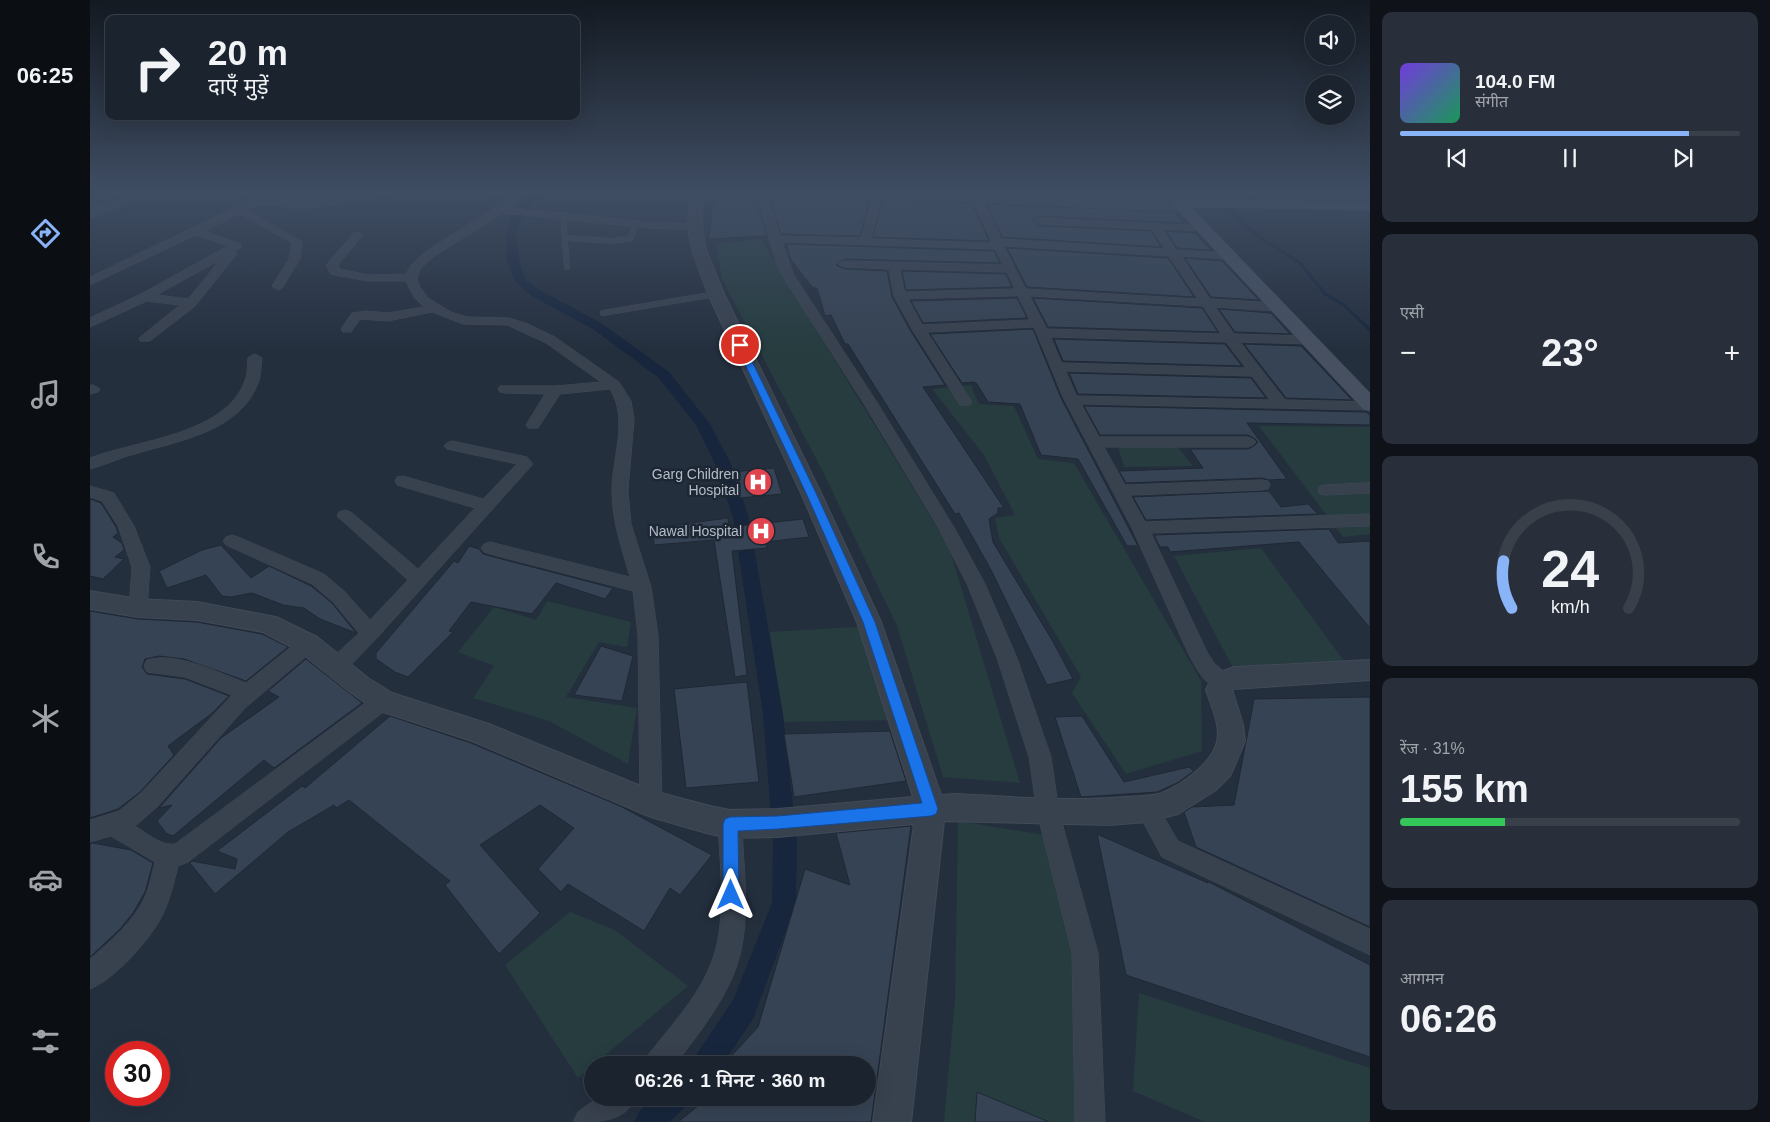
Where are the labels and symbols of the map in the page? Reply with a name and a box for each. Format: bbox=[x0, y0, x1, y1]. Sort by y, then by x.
pin bbox=[719, 324, 761, 366]
place label: Garg Children Hospital bbox=[652, 466, 739, 498]
hospital icon: Garg Children Hospital bbox=[743, 467, 773, 497]
hospital icon: Nawal Hospital bbox=[746, 516, 776, 546]
place label: Nawal Hospital bbox=[649, 523, 742, 539]
position arrow bbox=[704, 868, 756, 920]
speed limit sign: 30 bbox=[105, 1041, 170, 1106]

